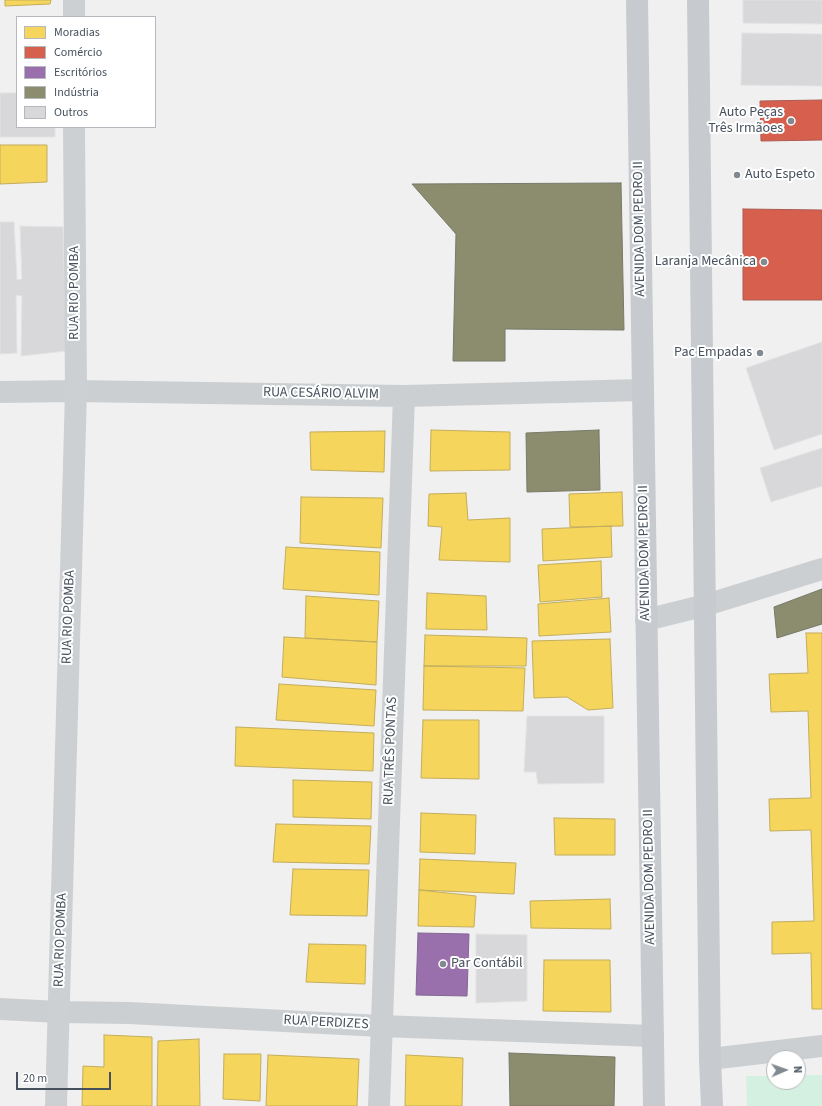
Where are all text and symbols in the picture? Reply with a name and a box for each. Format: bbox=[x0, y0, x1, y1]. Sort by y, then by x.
legend bbox=[16, 16, 156, 128]
text: Moradias bbox=[54, 24, 100, 41]
text: Comércio bbox=[54, 44, 102, 61]
text: Escritórios bbox=[54, 64, 107, 81]
text: Indústria bbox=[54, 84, 99, 101]
text: Outros bbox=[54, 104, 88, 121]
place label: Auto Peças Três Irmãoes bbox=[708, 105, 783, 138]
marker: Auto Peças Três Irmãoes bbox=[786, 116, 796, 126]
street label: AVENIDA DOM PEDRO II bbox=[630, 161, 650, 297]
place label: Auto Espeto bbox=[745, 167, 815, 183]
marker: Auto Espeto bbox=[732, 170, 742, 180]
street label: RUA RIO POMBA bbox=[67, 246, 83, 340]
place label: Laranja Mecânica bbox=[655, 254, 756, 270]
marker: Laranja Mecânica bbox=[759, 257, 769, 267]
place label: Pac Empadas bbox=[674, 345, 752, 361]
marker: Pac Empadas bbox=[755, 348, 765, 358]
street label: RUA CESÁRIO ALVIM bbox=[263, 385, 379, 403]
street label: AVENIDA DOM PEDRO II bbox=[635, 485, 655, 621]
street label: RUA RIO POMBA bbox=[59, 570, 79, 664]
street label: RUA TRÊS PONTAS bbox=[381, 696, 401, 806]
street label: AVENIDA DOM PEDRO II bbox=[640, 809, 660, 945]
street label: RUA RIO POMBA bbox=[51, 893, 71, 987]
place label: Par Contábil bbox=[451, 956, 523, 972]
marker: Par Contábil bbox=[438, 959, 448, 969]
street label: RUA PERDIZES bbox=[283, 1012, 369, 1034]
north arrow bbox=[766, 1050, 806, 1090]
scale bar bbox=[18, 1064, 113, 1090]
text: N bbox=[790, 1066, 805, 1074]
text: 20 m bbox=[23, 1070, 47, 1087]

